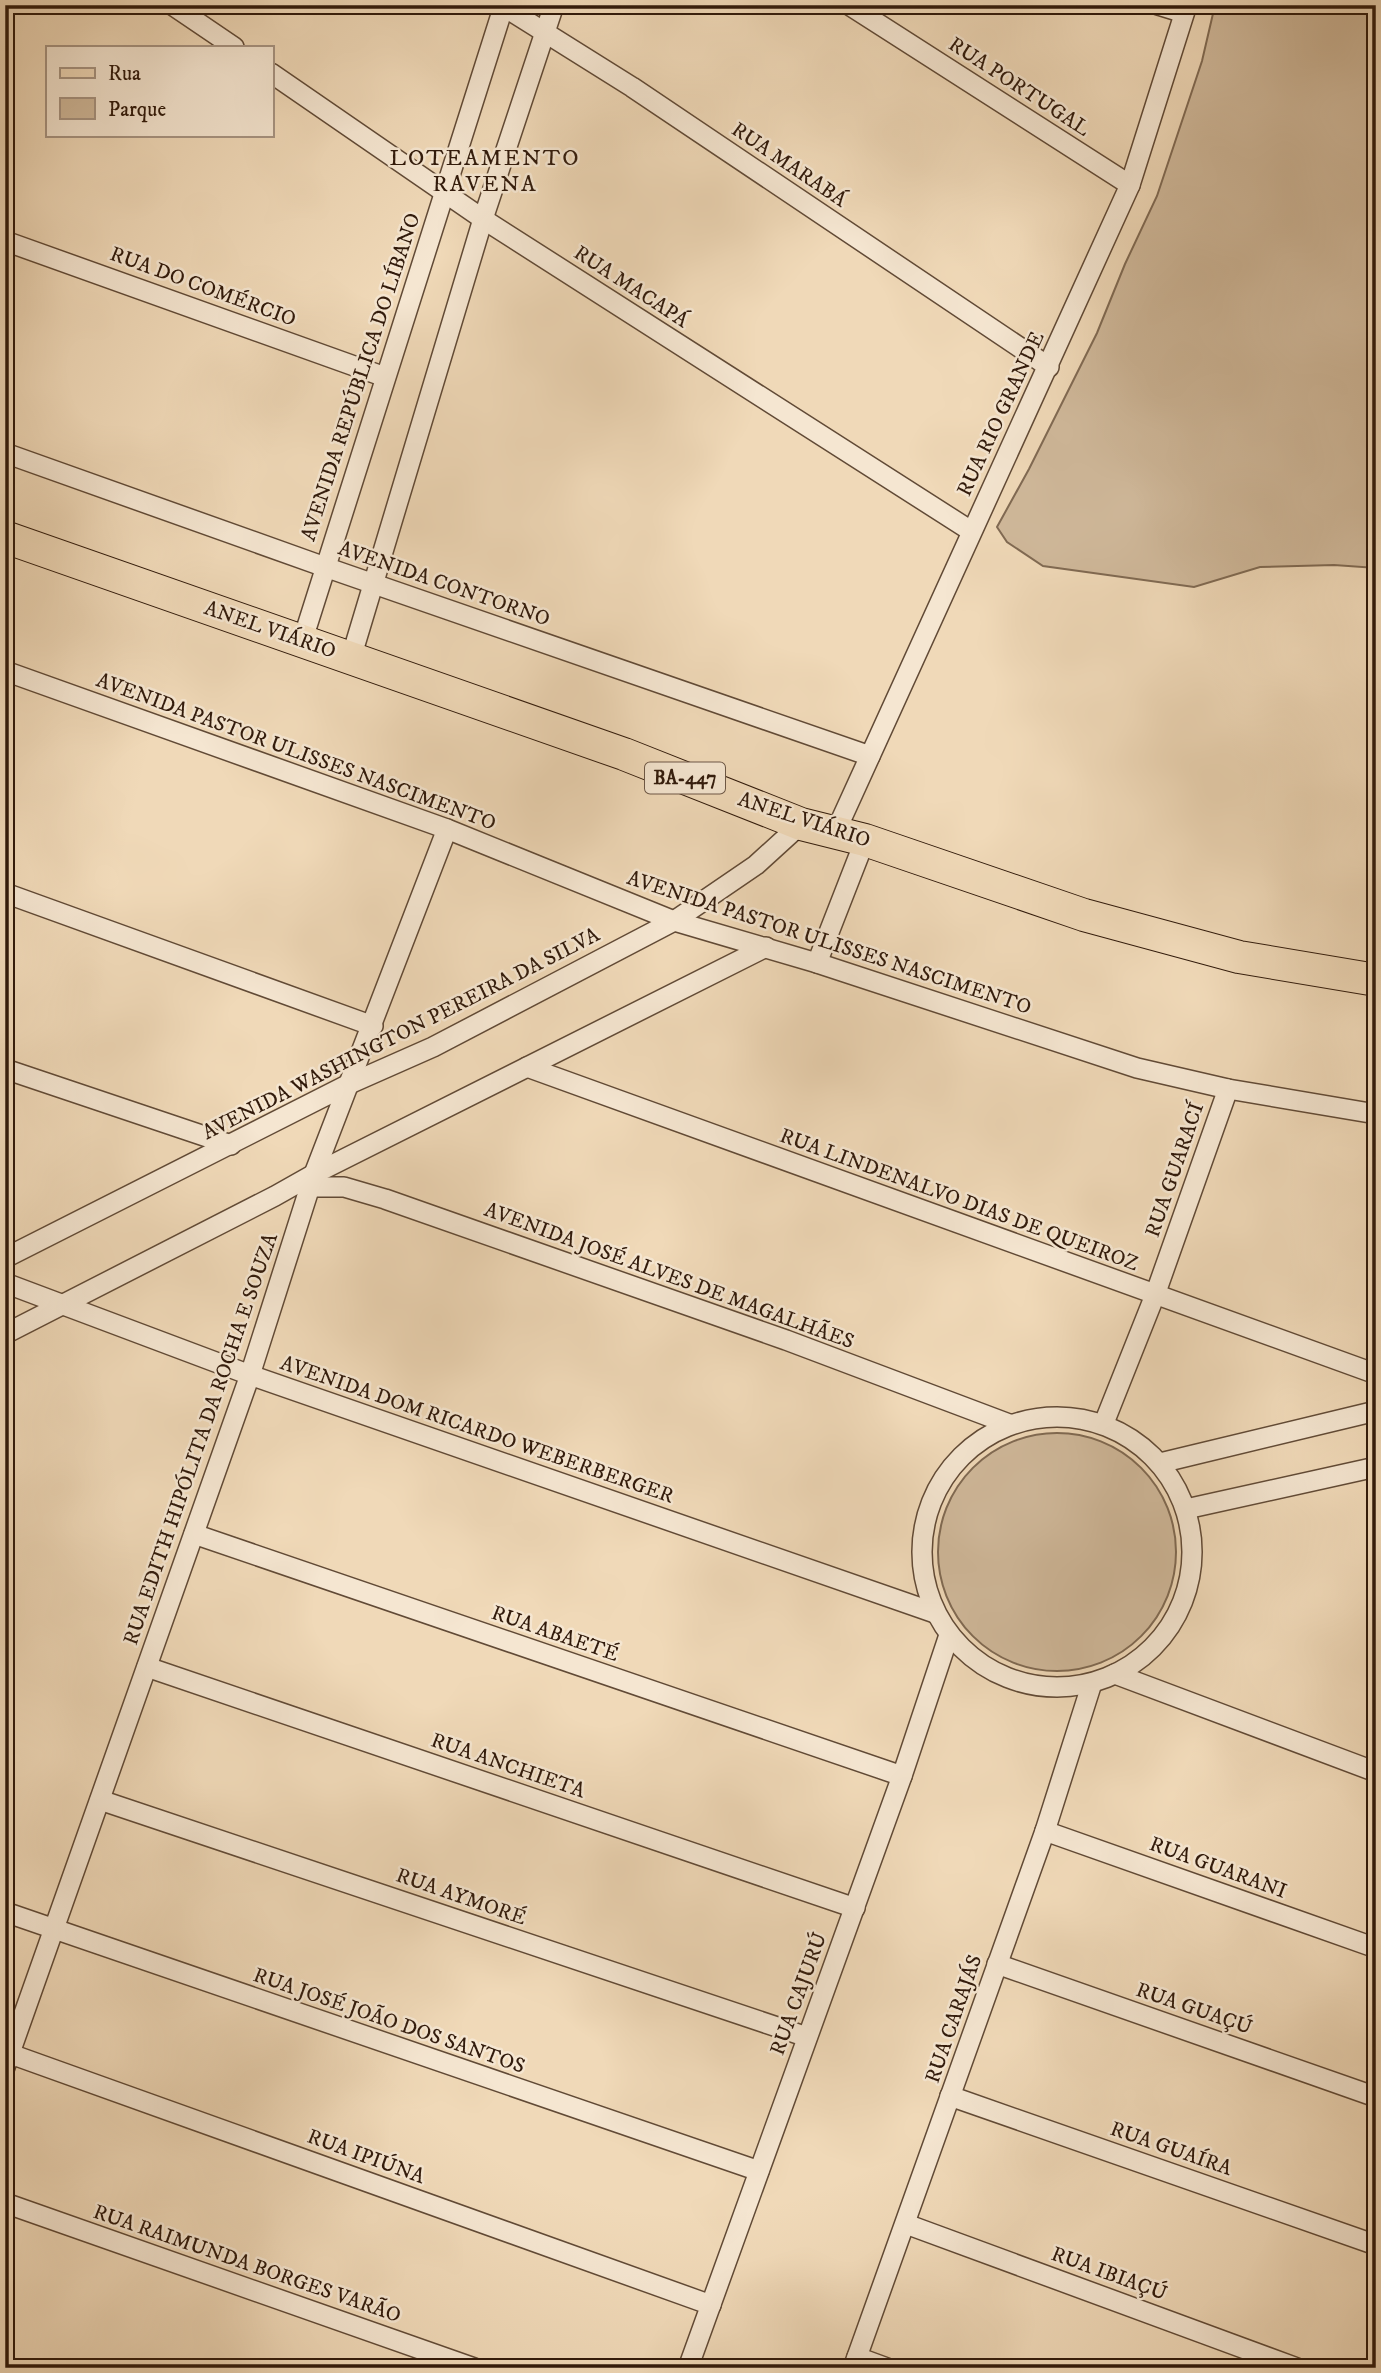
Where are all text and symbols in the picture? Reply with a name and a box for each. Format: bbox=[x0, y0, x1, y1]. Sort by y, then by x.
street label: RUA PORTUGAL bbox=[943, 32, 1095, 142]
legend bbox=[46, 46, 273, 136]
text: Rua bbox=[108, 61, 141, 87]
text: Parque bbox=[108, 97, 166, 123]
street label: RUA MARABÁ bbox=[726, 115, 853, 214]
district label: LOTEAMENTO RAVENA bbox=[389, 144, 581, 199]
street label: AVENIDA REPÚBLICA DO LÍBANO bbox=[294, 209, 426, 544]
street label: RUA MACAPÁ bbox=[569, 238, 695, 334]
street label: RUA DO COMÉRCIO bbox=[106, 240, 300, 333]
street label: RUA RIO GRANDE bbox=[951, 327, 1051, 500]
street label: AVENIDA CONTORNO bbox=[335, 536, 553, 632]
street label: ANEL VIÁRIO bbox=[201, 593, 340, 665]
street label: AVENIDA PASTOR ULISSES NASCIMENTO bbox=[93, 667, 499, 837]
road number: BA-447 bbox=[645, 762, 725, 793]
street label: ANEL VIÁRIO bbox=[734, 784, 874, 854]
street label: AVENIDA PASTOR ULISSES NASCIMENTO bbox=[624, 865, 1034, 1021]
street label: AVENIDA WASHINGTON PEREIRA DA SILVA bbox=[198, 922, 605, 1146]
street label: RUA GUARACÍ bbox=[1138, 1097, 1211, 1241]
street label: RUA LINDENALVO DIAS DE QUEIROZ bbox=[776, 1123, 1142, 1277]
street label: AVENIDA JOSÉ ALVES DE MAGALHÃES bbox=[481, 1195, 858, 1355]
street label: RUA EDITH HIPÓLITA DA ROCHA E SOUZA bbox=[116, 1228, 284, 1648]
street label: AVENIDA DOM RICARDO WEBERBERGER bbox=[277, 1350, 677, 1510]
street label: RUA ABAETÉ bbox=[488, 1599, 623, 1668]
street label: RUA ANCHIETA bbox=[427, 1727, 589, 1805]
street label: RUA GUARANI bbox=[1146, 1831, 1290, 1905]
street label: RUA AYMORÉ bbox=[393, 1862, 530, 1931]
street label: RUA CAJURÚ bbox=[763, 1928, 833, 2059]
street label: RUA CARAJÁS bbox=[918, 1951, 988, 2087]
street label: RUA JOSÉ JOÃO DOS SANTOS bbox=[250, 1960, 529, 2080]
street label: RUA GUAÇÚ bbox=[1133, 1975, 1256, 2041]
street label: RUA GUAÍRA bbox=[1107, 2114, 1237, 2182]
street label: RUA IPIÚNA bbox=[304, 2122, 430, 2190]
street label: RUA RAIMUNDA BORGES VARÃO bbox=[90, 2197, 405, 2329]
street label: RUA IBIAÇÚ bbox=[1048, 2239, 1171, 2307]

